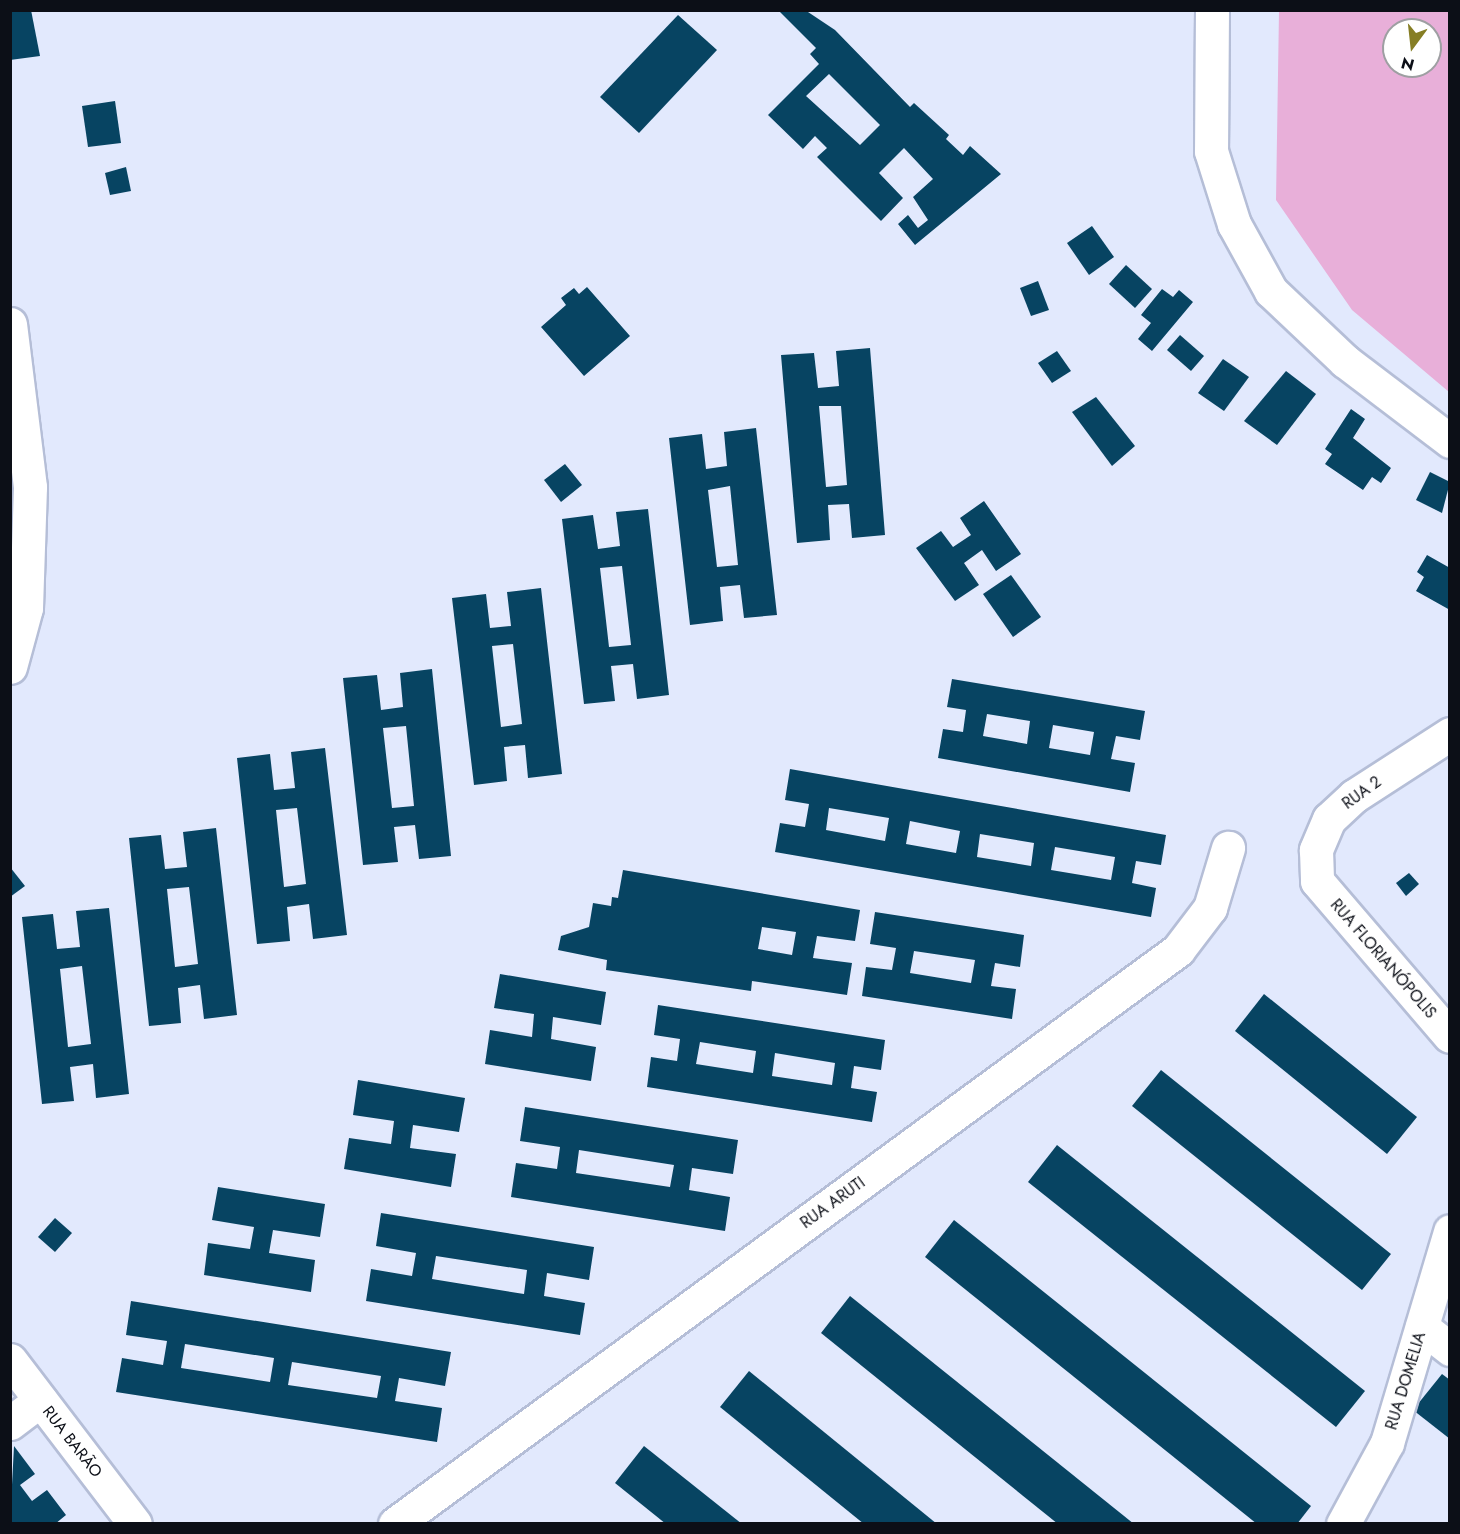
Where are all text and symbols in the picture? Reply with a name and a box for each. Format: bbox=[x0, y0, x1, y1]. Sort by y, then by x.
north arrow bbox=[1382, 18, 1442, 78]
text: N bbox=[1399, 51, 1417, 77]
street label: RUA 2 bbox=[1339, 772, 1385, 814]
street label: RUA FLORIANÓPOLIS bbox=[1326, 896, 1440, 1022]
street label: RUA ARUTI bbox=[797, 1173, 869, 1233]
street label: RUA DOMELIA bbox=[1382, 1330, 1430, 1432]
street label: RUA BARÃO bbox=[38, 1402, 106, 1482]

